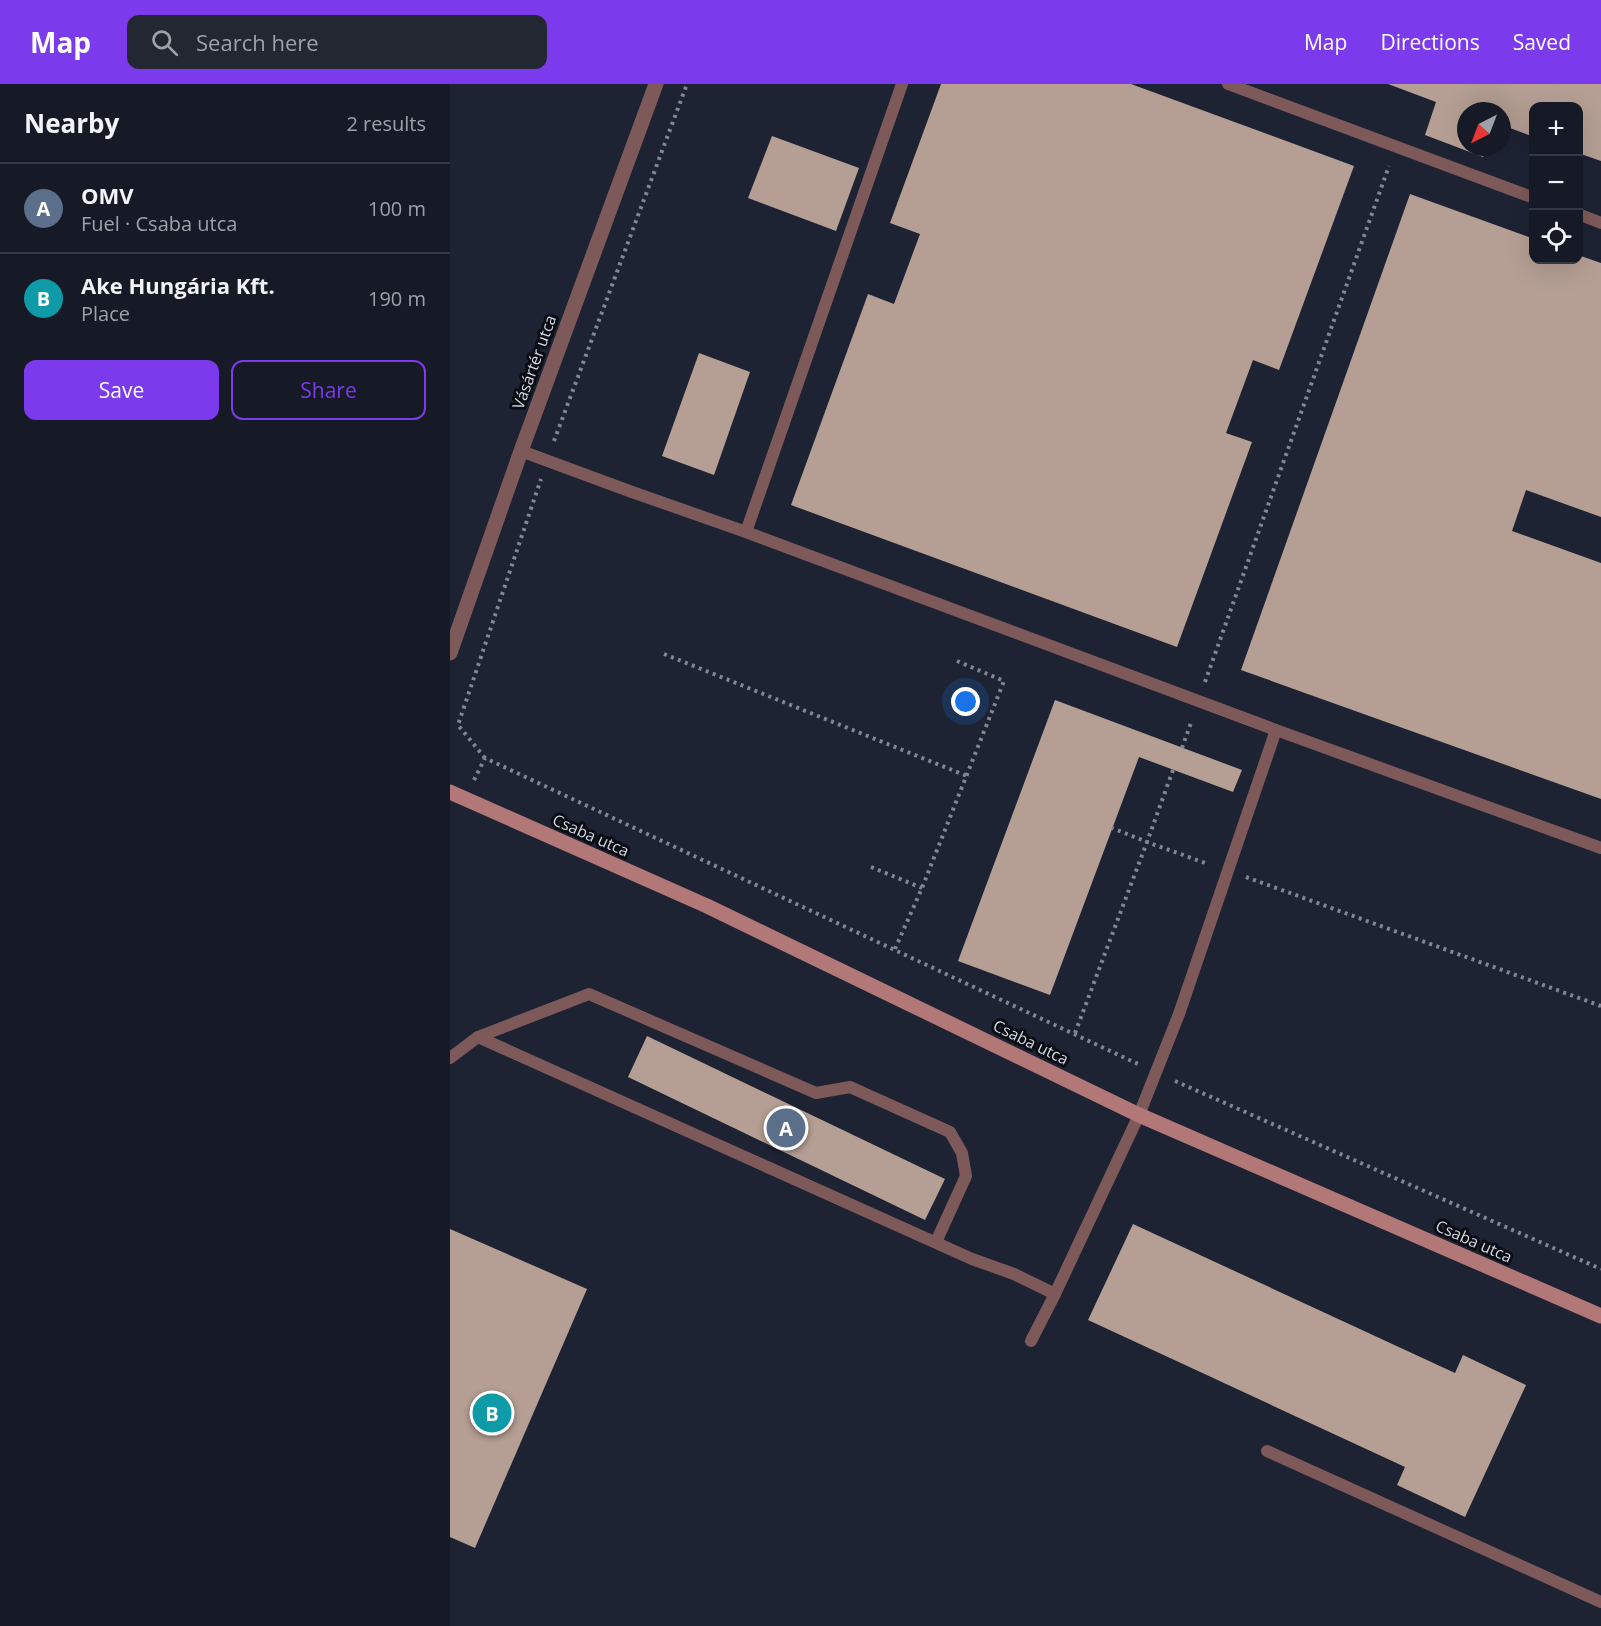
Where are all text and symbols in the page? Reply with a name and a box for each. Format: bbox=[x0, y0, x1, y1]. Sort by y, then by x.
search box bbox=[127, 15, 547, 69]
text: Map bbox=[30, 23, 91, 61]
icon: search bbox=[148, 26, 181, 59]
text: Search here bbox=[196, 27, 319, 57]
text: Map bbox=[1304, 28, 1347, 56]
text: Directions bbox=[1380, 28, 1480, 56]
text: Saved bbox=[1513, 28, 1571, 56]
north arrow bbox=[1457, 102, 1511, 156]
map controls bbox=[1529, 102, 1583, 264]
button: + bbox=[1529, 102, 1583, 156]
text: Nearby bbox=[24, 105, 119, 141]
text: 2 results bbox=[346, 110, 426, 137]
button: − bbox=[1529, 156, 1583, 210]
text: OMV bbox=[81, 180, 134, 210]
text: A bbox=[37, 195, 50, 222]
text: 100 m bbox=[368, 195, 426, 222]
text: Fuel · Csaba utca bbox=[81, 210, 237, 237]
button: locate bbox=[1529, 210, 1583, 264]
text: Ake Hungária Kft. bbox=[81, 270, 275, 300]
text: B bbox=[37, 285, 50, 312]
text: 190 m bbox=[368, 285, 426, 312]
text: Place bbox=[81, 300, 130, 327]
street label: Vásártér utca bbox=[507, 312, 561, 412]
button: Save bbox=[24, 360, 219, 420]
button: Share bbox=[231, 360, 426, 420]
your location bbox=[951, 687, 980, 716]
street label: Csaba utca bbox=[549, 808, 633, 862]
street label: Csaba utca bbox=[990, 1014, 1072, 1070]
pin: A bbox=[766, 1106, 806, 1150]
street label: Csaba utca bbox=[1432, 1214, 1516, 1268]
pin: B bbox=[472, 1390, 512, 1436]

